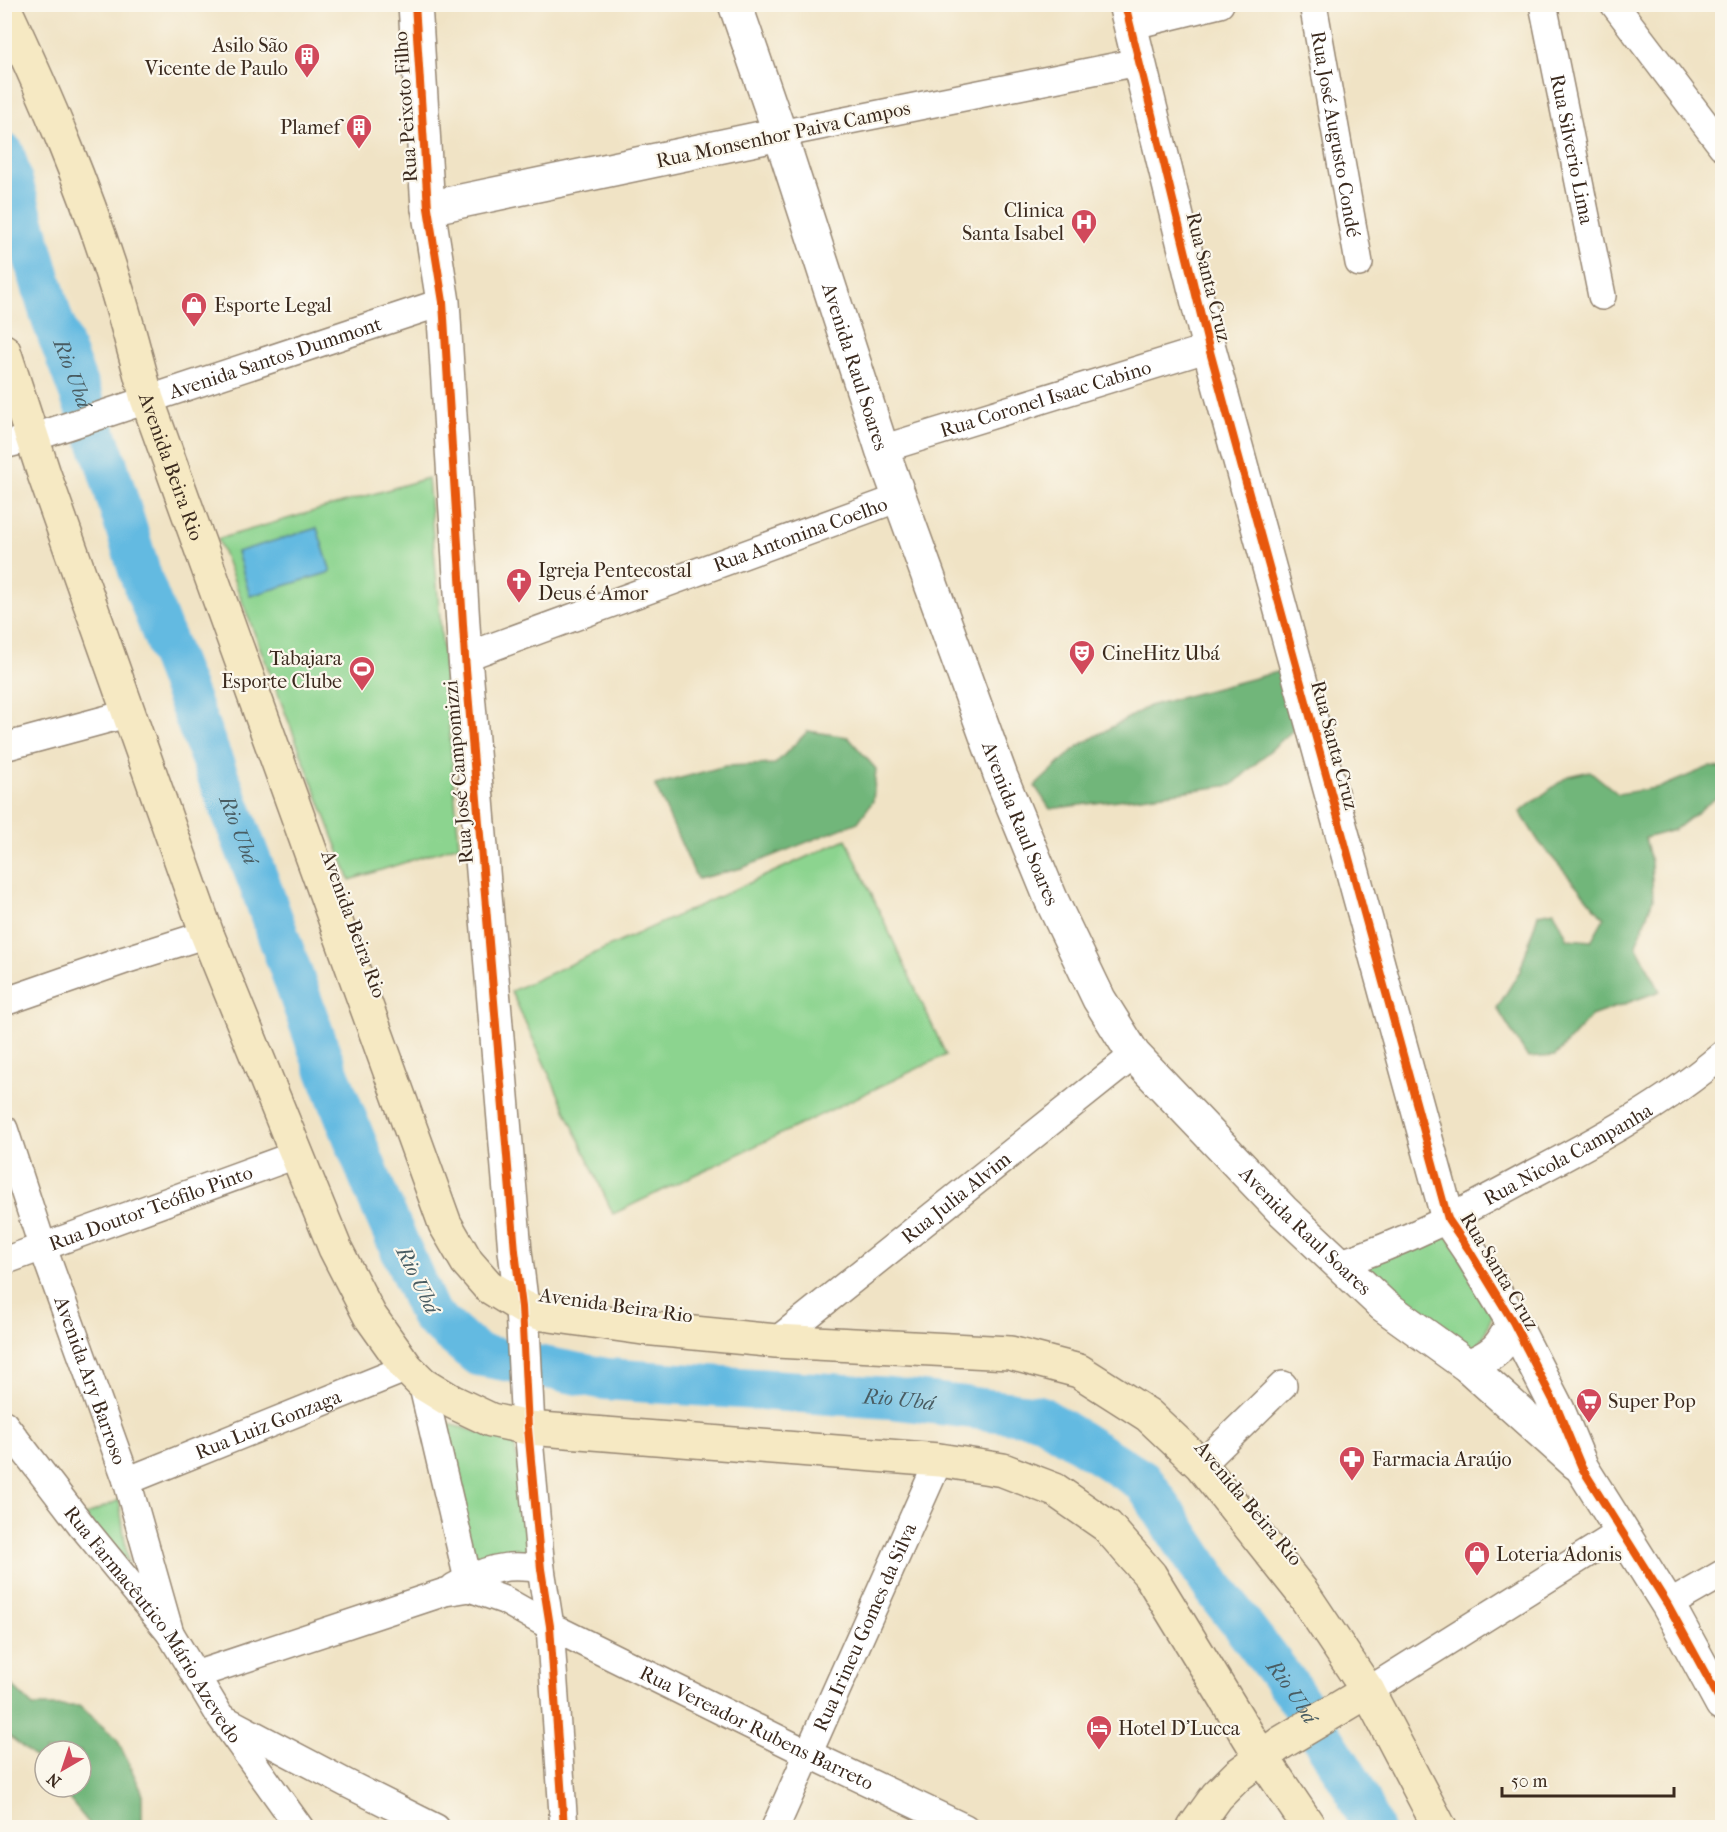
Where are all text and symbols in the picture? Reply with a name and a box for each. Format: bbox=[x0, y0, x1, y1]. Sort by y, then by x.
street label: Rua José Augusto Condé bbox=[1306, 29, 1365, 239]
street label: Rua Peixoto Filho bbox=[389, 31, 422, 183]
place label: Asilo São Vicente de Paulo bbox=[144, 34, 288, 80]
building icon: Asilo São Vicente de Paulo bbox=[292, 41, 322, 79]
street label: Rua Silverio Lima bbox=[1545, 72, 1598, 227]
street label: Rua Monsenhor Paiva Campos bbox=[654, 96, 912, 173]
building icon: Plamef bbox=[344, 112, 374, 150]
place label: Plamef bbox=[280, 116, 344, 139]
place label: Clinica Santa Isabel bbox=[962, 199, 1065, 245]
hospital icon: Clinica Santa Isabel bbox=[1069, 207, 1099, 245]
street label: Rua Santa Cruz bbox=[1181, 210, 1236, 345]
street label: Avenida Raul Soares bbox=[817, 279, 893, 453]
shop icon: Esporte Legal bbox=[179, 290, 209, 328]
place label: Esporte Legal bbox=[214, 294, 332, 317]
street label: Avenida Santos Dummont bbox=[165, 312, 385, 404]
water label: Rio Ubá bbox=[48, 334, 97, 413]
street label: Rua Coronel Isaac Cabino bbox=[937, 356, 1154, 442]
street label: Avenida Beira Rio bbox=[133, 389, 208, 544]
street label: Rua Antonina Coelho bbox=[710, 492, 891, 577]
place label: Igreja Pentecostal Deus é Amor bbox=[538, 559, 692, 605]
church icon: Igreja Pentecostal Deus é Amor bbox=[504, 566, 534, 604]
theatre icon: CineHitz Ubá bbox=[1067, 638, 1097, 676]
place label: CineHitz Ubá bbox=[1102, 642, 1220, 665]
place label: Tabajara Esporte Clube bbox=[221, 647, 343, 693]
sports icon: Tabajara Esporte Clube bbox=[347, 654, 377, 692]
street label: Rua Santa Cruz bbox=[1306, 678, 1363, 812]
street label: Rua José Campomizzi bbox=[439, 679, 478, 865]
street label: Avenida Raul Soares bbox=[977, 738, 1063, 909]
water label: Rio Ubá bbox=[214, 790, 264, 870]
street label: Avenida Beira Rio bbox=[316, 846, 391, 1001]
street label: Rua Nicola Campanha bbox=[1480, 1098, 1657, 1211]
street label: Rua Julia Alvim bbox=[897, 1147, 1016, 1248]
street label: Rua Doutor Teófilo Pinto bbox=[46, 1161, 256, 1256]
street label: Avenida Raul Soares bbox=[1234, 1161, 1376, 1300]
street label: Rua Santa Cruz bbox=[1455, 1208, 1544, 1334]
water label: Rio Ubá bbox=[391, 1241, 445, 1319]
street label: Avenida Beira Rio bbox=[537, 1283, 694, 1328]
street label: Avenida Ary Barroso bbox=[49, 1292, 131, 1468]
water label: Rio Ubá bbox=[860, 1384, 938, 1416]
street label: Rua Luiz Gonzaga bbox=[192, 1385, 345, 1464]
supermarket icon: Super Pop bbox=[1574, 1386, 1604, 1424]
place label: Super Pop bbox=[1608, 1390, 1696, 1413]
street label: Avenida Beira Rio bbox=[1189, 1436, 1307, 1570]
pharmacy icon: Farmacia Araújo bbox=[1337, 1444, 1367, 1482]
place label: Farmacia Araújo bbox=[1372, 1448, 1512, 1471]
street label: Rua Farmacêutico Mário Azevedo bbox=[59, 1501, 246, 1747]
street label: Rua Irineu Gomes da Silva bbox=[809, 1519, 922, 1735]
shop icon: Loteria Adonis bbox=[1462, 1539, 1492, 1577]
place label: Loteria Adonis bbox=[1496, 1543, 1622, 1566]
water label: Rio Ubá bbox=[1260, 1654, 1323, 1730]
street label: Rua Vereador Rubens Barreto bbox=[636, 1661, 877, 1795]
hotel icon: Hotel D'Lucca bbox=[1084, 1713, 1114, 1751]
place label: Hotel D'Lucca bbox=[1118, 1717, 1241, 1740]
north arrow bbox=[33, 1739, 93, 1799]
scale bar bbox=[1502, 1760, 1674, 1798]
text: N bbox=[43, 1769, 65, 1791]
text: 50 m bbox=[1511, 1771, 1548, 1792]

